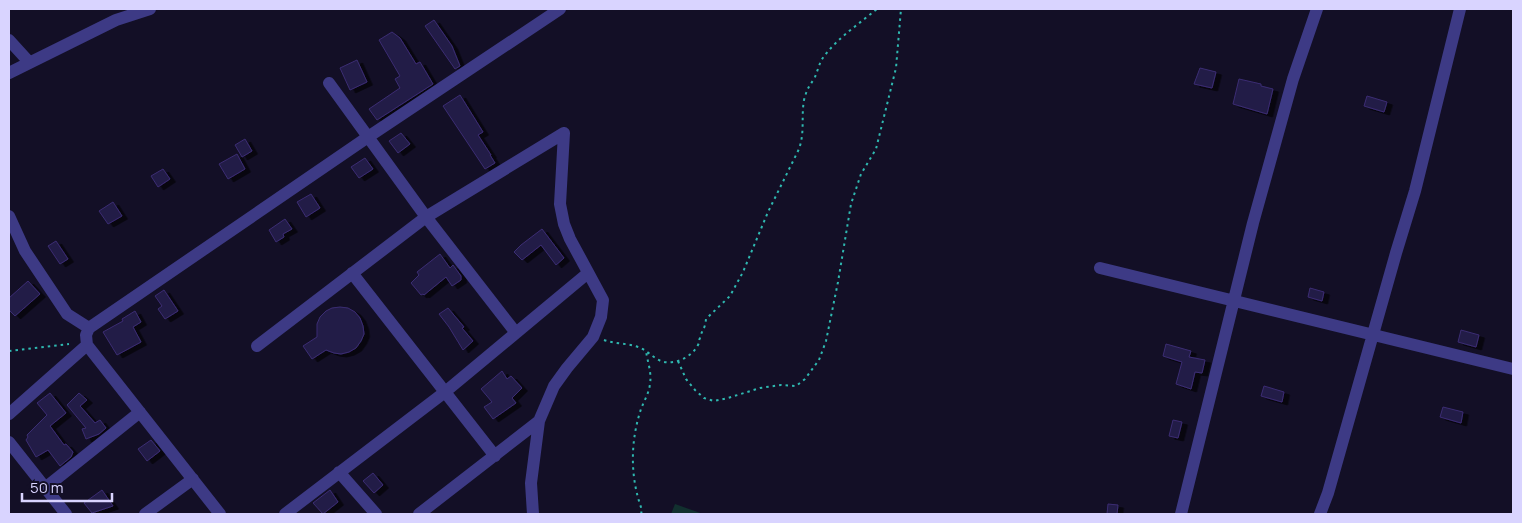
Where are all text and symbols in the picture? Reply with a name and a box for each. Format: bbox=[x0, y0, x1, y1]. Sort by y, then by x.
scale bar bbox=[22, 470, 112, 502]
text: 50 m bbox=[30, 477, 64, 498]

